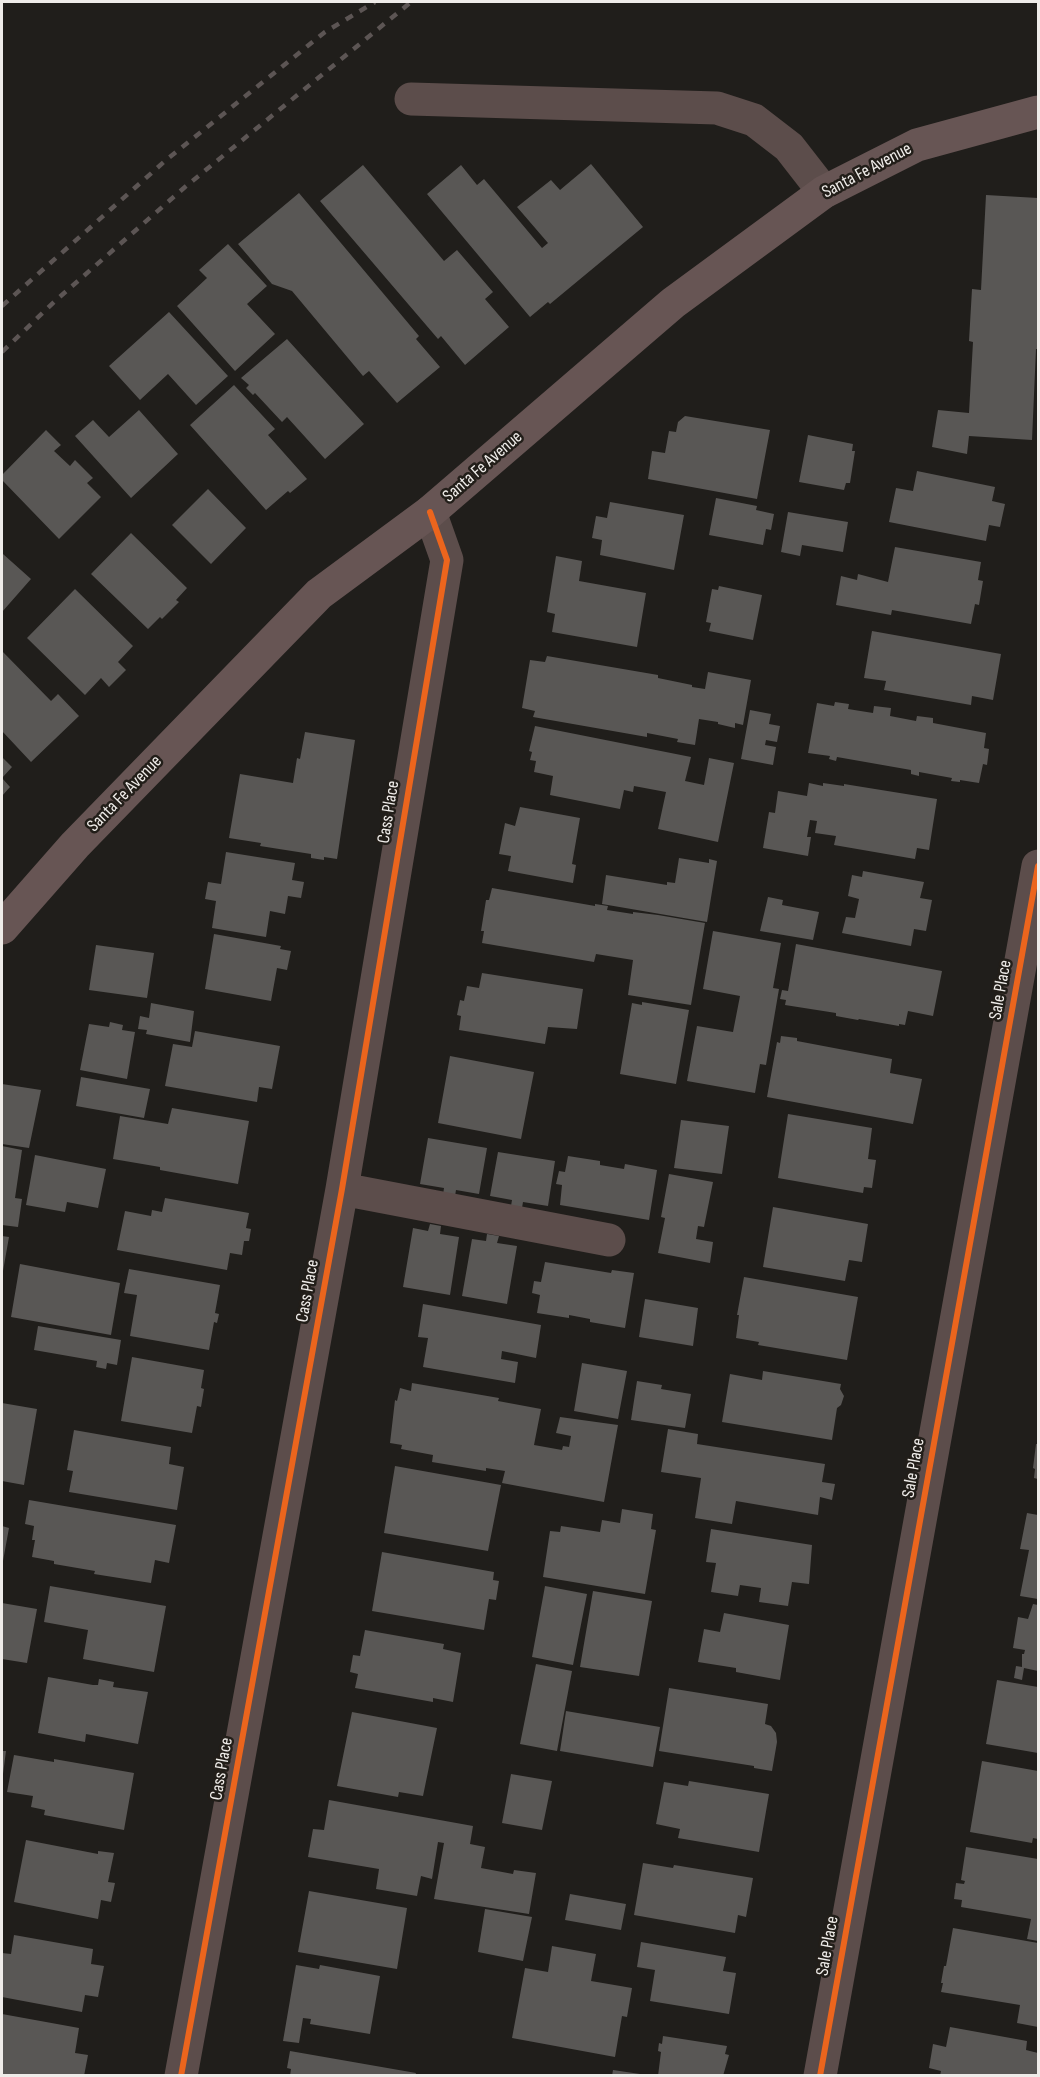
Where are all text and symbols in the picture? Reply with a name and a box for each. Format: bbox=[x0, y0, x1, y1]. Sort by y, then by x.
street label: Santa Fe Avenue bbox=[819, 138, 915, 204]
street label: Santa Fe Avenue bbox=[439, 427, 527, 507]
street label: Santa Fe Avenue bbox=[83, 751, 167, 837]
street label: Cass Place bbox=[373, 779, 405, 845]
street label: Sale Place bbox=[985, 958, 1017, 1022]
street label: Cass Place bbox=[292, 1258, 324, 1324]
street label: Sale Place bbox=[898, 1436, 930, 1500]
street label: Cass Place bbox=[206, 1736, 238, 1802]
street label: Sale Place bbox=[812, 1914, 844, 1978]

